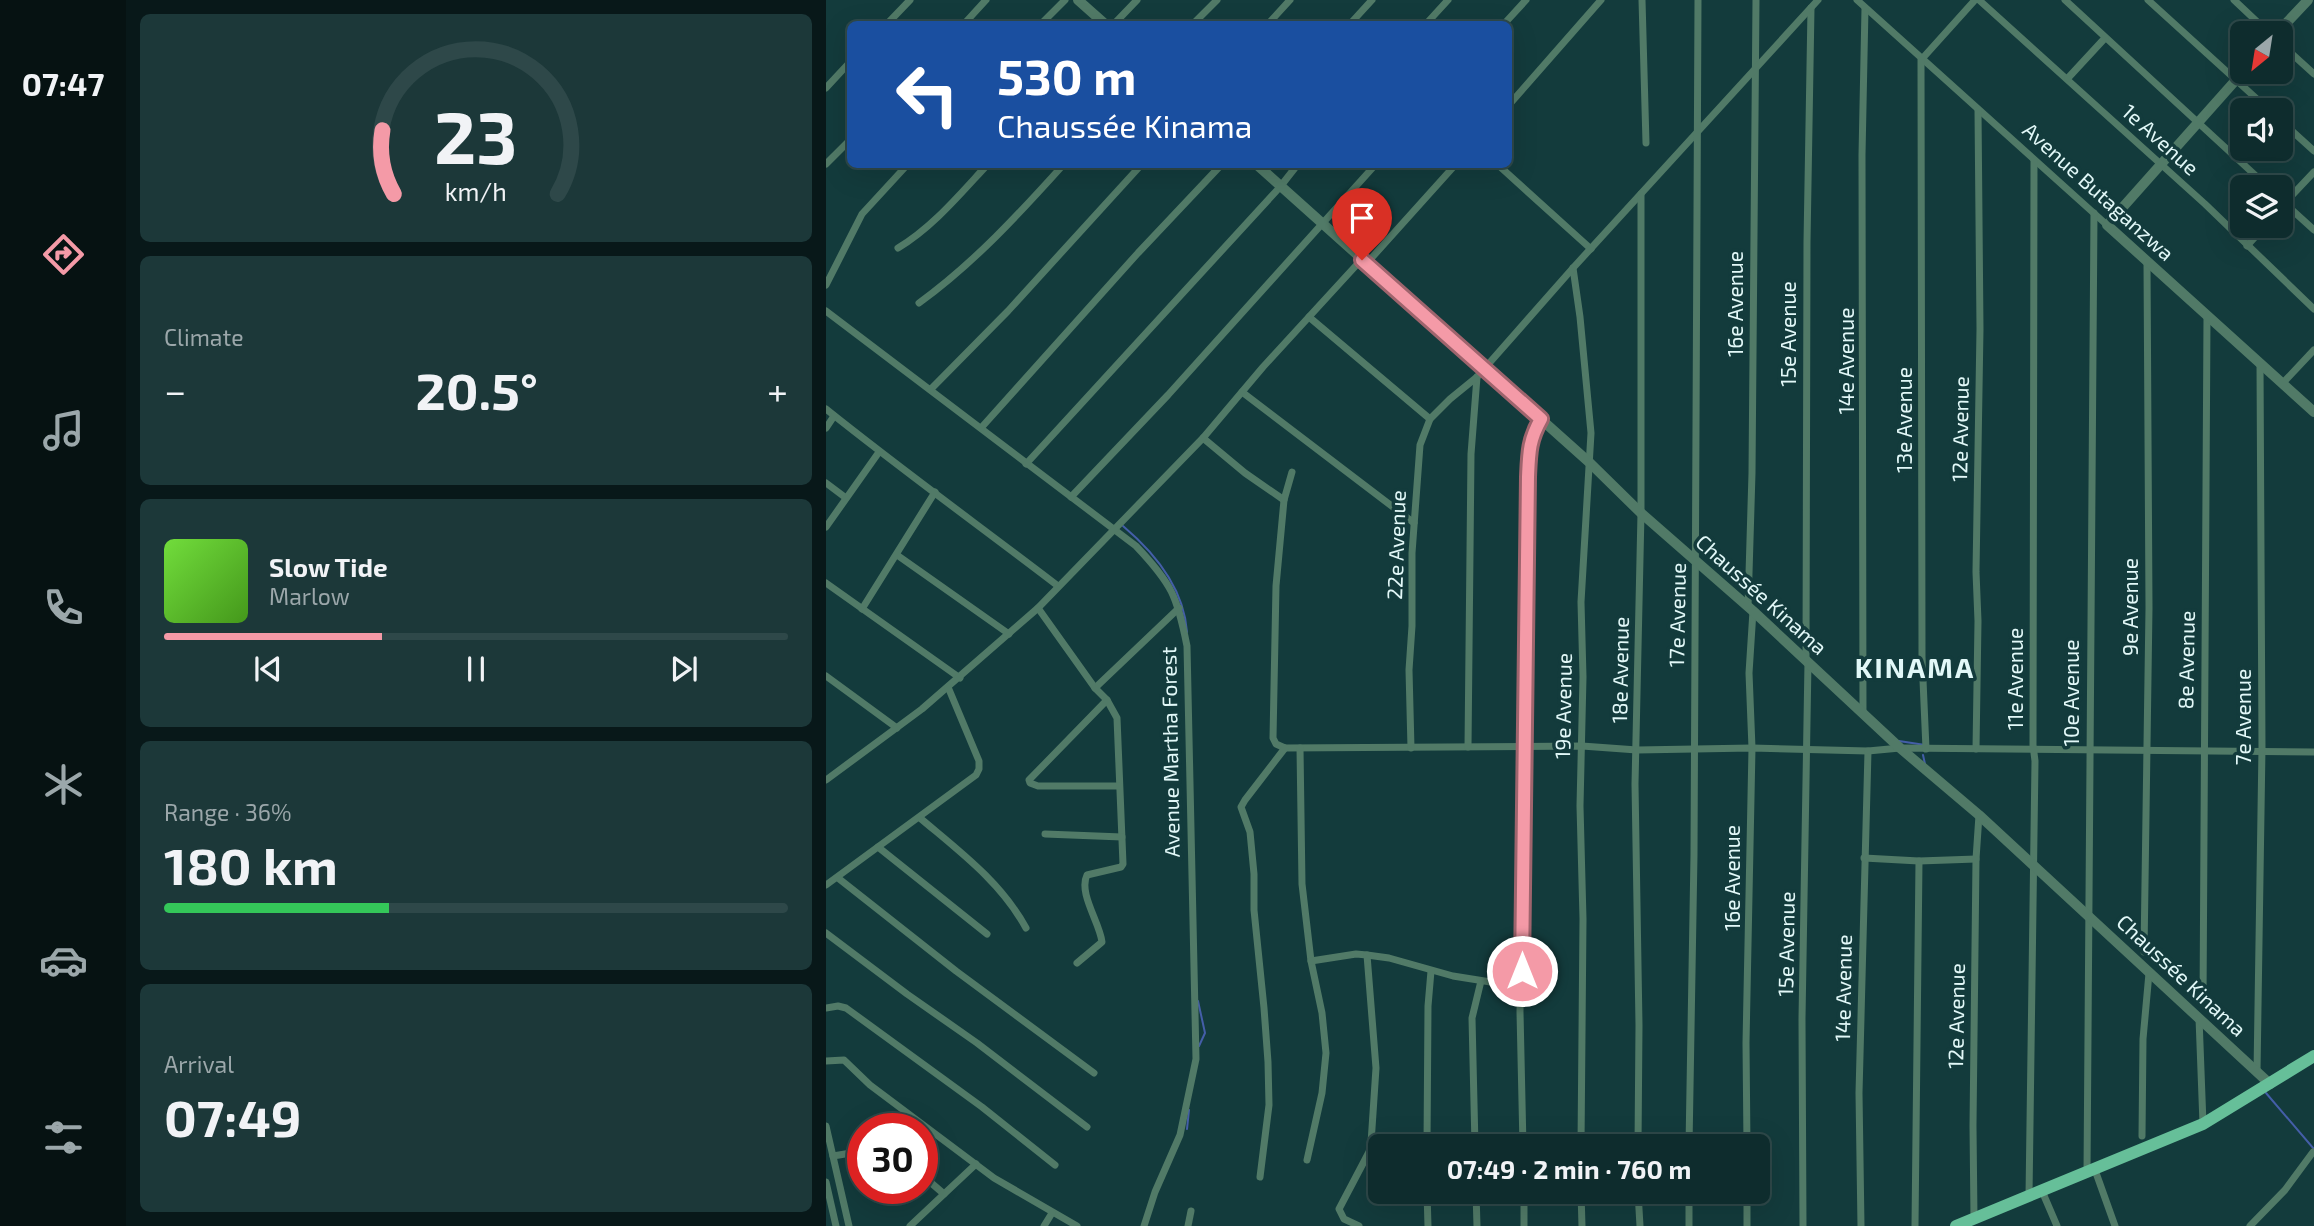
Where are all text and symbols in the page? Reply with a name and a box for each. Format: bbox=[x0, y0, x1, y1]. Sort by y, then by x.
north arrow bbox=[2230, 21, 2292, 84]
map controls bbox=[2230, 21, 2293, 238]
text: 530 m bbox=[997, 46, 1137, 105]
icon: left bbox=[882, 49, 973, 140]
text: 07:47 bbox=[22, 64, 104, 102]
text: 23 bbox=[434, 92, 518, 180]
street label: 1e Avenue bbox=[2118, 98, 2204, 180]
button: sound bbox=[2230, 98, 2293, 161]
text: Chaussée Kinama bbox=[997, 106, 1252, 144]
street label: Avenue Butaganzwa bbox=[2018, 117, 2180, 265]
button: layers bbox=[2230, 175, 2293, 238]
text: km/h bbox=[445, 176, 507, 206]
pin bbox=[1332, 188, 1392, 260]
icon: arrive bbox=[1343, 199, 1381, 237]
icon: directions bbox=[39, 230, 88, 279]
street label: 16e Avenue bbox=[1722, 251, 1747, 357]
street label: 15e Avenue bbox=[1775, 281, 1800, 387]
street label: 14e Avenue bbox=[1833, 307, 1858, 415]
text: Climate bbox=[164, 323, 244, 351]
text: 20.5° bbox=[415, 358, 538, 420]
text: − bbox=[164, 367, 186, 413]
text: + bbox=[767, 367, 788, 413]
street label: 13e Avenue bbox=[1891, 367, 1916, 473]
street label: 12e Avenue bbox=[1946, 376, 1973, 482]
icon: music bbox=[39, 406, 88, 455]
street label: 22e Avenue bbox=[1381, 490, 1410, 600]
street label: Chaussée Kinama bbox=[1691, 529, 1833, 659]
text: Slow Tide bbox=[269, 551, 388, 582]
street label: 9e Avenue bbox=[2117, 558, 2142, 656]
street label: 17e Avenue bbox=[1663, 562, 1690, 668]
text: Marlow bbox=[269, 582, 350, 610]
icon: phone bbox=[39, 583, 88, 632]
street label: 8e Avenue bbox=[2172, 610, 2199, 709]
street label: 18e Avenue bbox=[1606, 616, 1633, 724]
street label: 11e Avenue bbox=[2002, 628, 2027, 730]
street label: 10e Avenue bbox=[2058, 640, 2083, 746]
street label: Avenue Martha Forest bbox=[1155, 646, 1184, 858]
icon: previous bbox=[249, 650, 287, 688]
icon: pause bbox=[457, 650, 495, 688]
icon: next bbox=[665, 650, 703, 688]
district label: KINAMA bbox=[1855, 650, 1975, 684]
street label: 19e Avenue bbox=[1549, 653, 1576, 759]
street label: 7e Avenue bbox=[2230, 669, 2255, 765]
icon: climate bbox=[39, 760, 88, 809]
text: Range · 36% bbox=[164, 798, 292, 826]
street label: 16e Avenue bbox=[1719, 825, 1744, 931]
text: 180 km bbox=[164, 833, 338, 895]
street label: 15e Avenue bbox=[1772, 891, 1799, 997]
street label: Chaussée Kinama bbox=[2112, 909, 2252, 1041]
position arrow bbox=[1485, 934, 1559, 1008]
street label: 14e Avenue bbox=[1829, 934, 1856, 1042]
icon: car bbox=[39, 936, 88, 985]
street label: 12e Avenue bbox=[1942, 963, 1969, 1069]
text: Arrival bbox=[164, 1050, 234, 1078]
text: 07:49 bbox=[164, 1085, 301, 1147]
icon: filters bbox=[39, 1113, 88, 1162]
speed limit sign: 30 bbox=[847, 1113, 938, 1204]
text: 07:49 · 2 min · 760 m bbox=[1447, 1153, 1691, 1184]

